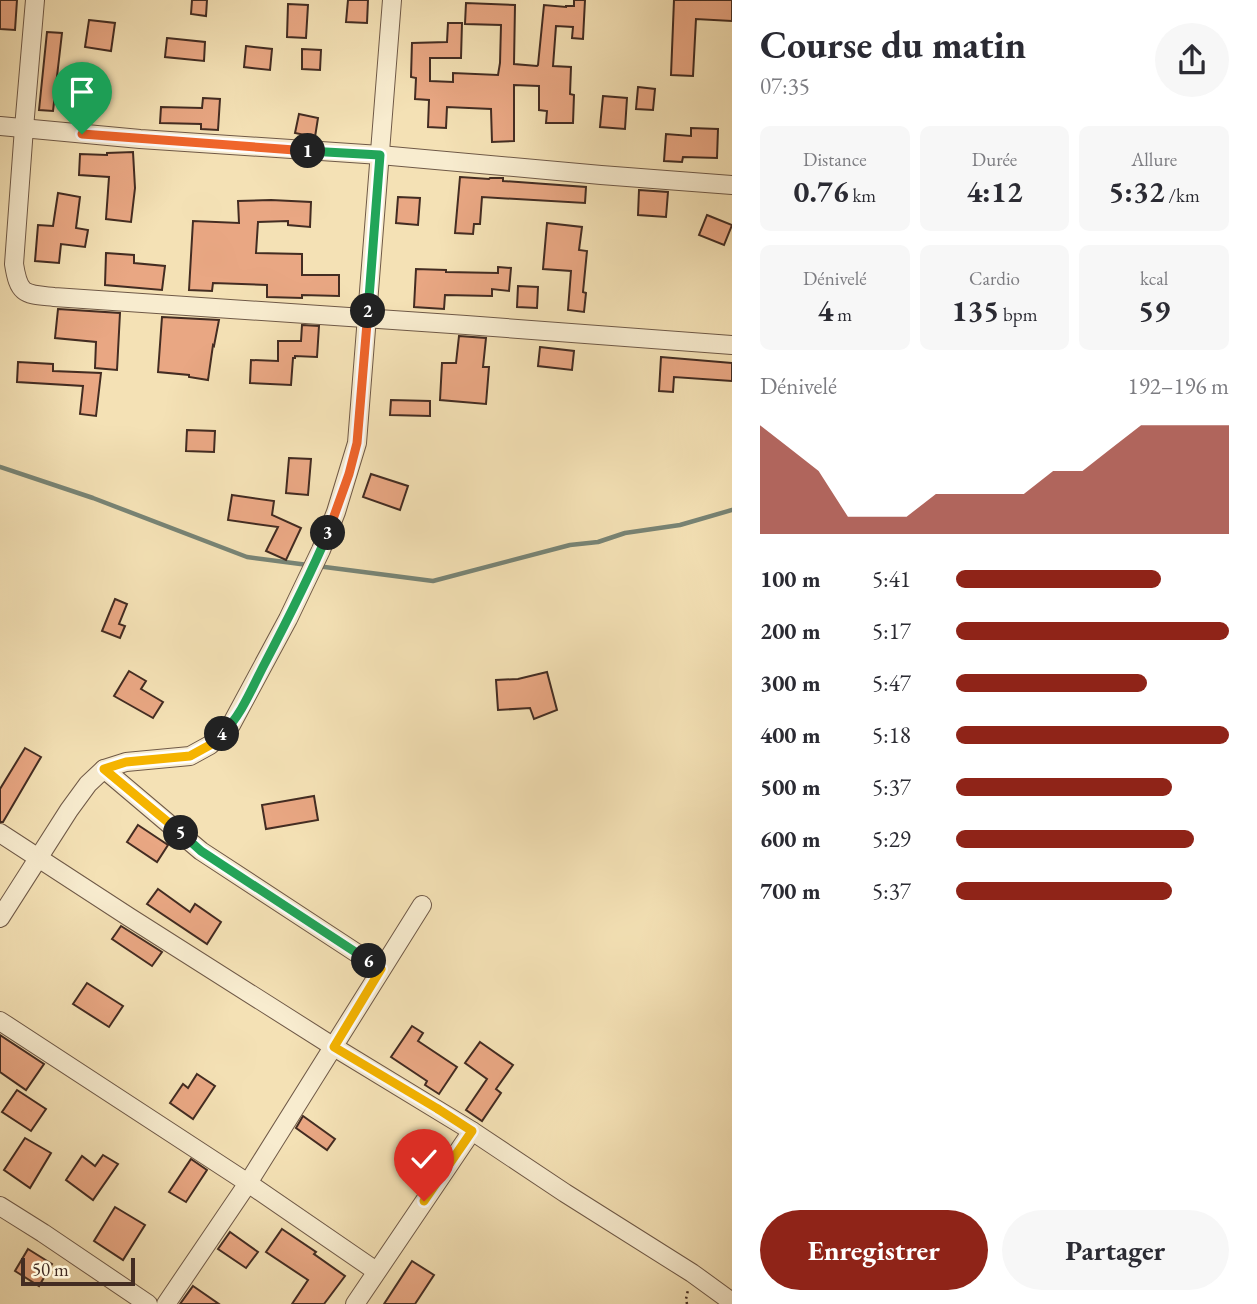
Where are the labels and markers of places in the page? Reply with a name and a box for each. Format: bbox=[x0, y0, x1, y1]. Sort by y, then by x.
pin bbox=[52, 62, 112, 134]
pin: 1 bbox=[290, 134, 326, 168]
pin: 2 bbox=[350, 294, 386, 328]
pin: 3 bbox=[310, 516, 346, 550]
pin: 4 bbox=[204, 716, 240, 752]
pin: 5 bbox=[164, 816, 198, 850]
pin: 6 bbox=[352, 944, 386, 978]
pin bbox=[394, 1129, 454, 1201]

